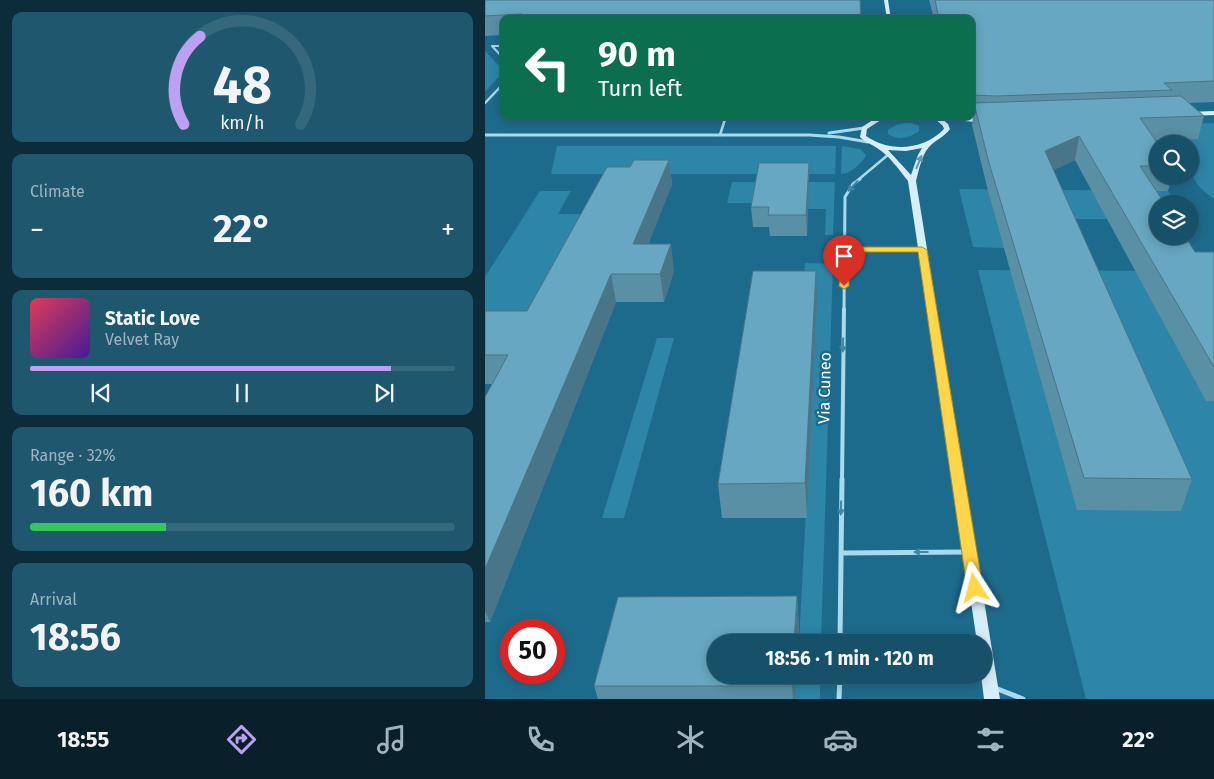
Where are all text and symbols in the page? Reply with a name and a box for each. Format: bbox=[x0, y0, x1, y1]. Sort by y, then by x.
text: 90 m bbox=[598, 33, 676, 75]
icon: left bbox=[515, 35, 580, 100]
text: 48 bbox=[213, 54, 272, 117]
text: Turn left bbox=[598, 75, 682, 102]
text: km/h bbox=[220, 112, 265, 134]
map controls bbox=[1149, 135, 1199, 245]
button: search bbox=[1149, 135, 1199, 185]
one-way arrow bbox=[915, 154, 923, 169]
one-way arrow bbox=[847, 179, 859, 191]
text: Climate bbox=[30, 182, 85, 201]
button: layers bbox=[1149, 195, 1199, 245]
text: 22° bbox=[213, 206, 272, 252]
text: − bbox=[30, 213, 44, 246]
text: + bbox=[441, 213, 455, 246]
pin bbox=[823, 235, 865, 286]
icon: arrive bbox=[830, 242, 858, 270]
text: Static Love bbox=[105, 307, 200, 330]
text: Velvet Ray bbox=[105, 330, 179, 349]
one-way arrow bbox=[839, 338, 847, 354]
street label: Via Cuneo bbox=[814, 352, 835, 424]
icon: previous bbox=[87, 379, 115, 407]
icon: pause bbox=[228, 379, 256, 407]
icon: next bbox=[370, 379, 398, 407]
text: Range · 32% bbox=[30, 446, 116, 465]
text: 160 km bbox=[30, 470, 153, 516]
one-way arrow bbox=[837, 500, 845, 516]
one-way arrow bbox=[913, 548, 929, 556]
position arrow bbox=[948, 561, 1000, 613]
text: Arrival bbox=[30, 590, 77, 609]
text: 18:56 bbox=[30, 614, 121, 660]
speed limit sign: 50 bbox=[500, 619, 565, 684]
text: 18:56 · 1 min · 120 m bbox=[765, 647, 934, 670]
icon: directions bbox=[224, 722, 259, 757]
icon: music bbox=[374, 722, 409, 757]
icon: phone bbox=[523, 722, 558, 757]
icon: climate bbox=[673, 722, 708, 757]
icon: car bbox=[823, 722, 858, 757]
icon: filters bbox=[973, 722, 1008, 757]
text: 18:55 bbox=[57, 726, 109, 753]
text: 22° bbox=[1122, 726, 1157, 753]

